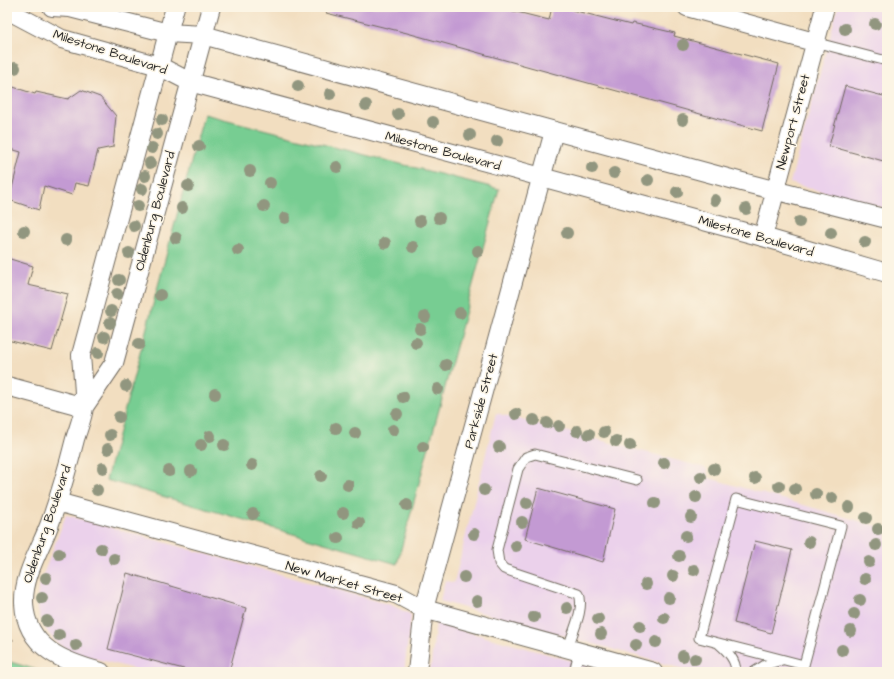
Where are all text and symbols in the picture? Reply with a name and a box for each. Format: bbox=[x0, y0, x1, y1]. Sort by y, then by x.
street label: Milestone Boulevard bbox=[51, 25, 170, 79]
street label: Newport Street bbox=[772, 72, 815, 172]
street label: Milestone Boulevard bbox=[383, 127, 503, 175]
street label: Oldenburg Boulevard bbox=[130, 149, 181, 273]
street label: Milestone Boulevard bbox=[696, 211, 816, 261]
street label: Parkside Street bbox=[460, 351, 503, 450]
street label: Oldenburg Boulevard bbox=[18, 462, 77, 586]
street label: New Market Street bbox=[283, 557, 405, 608]

